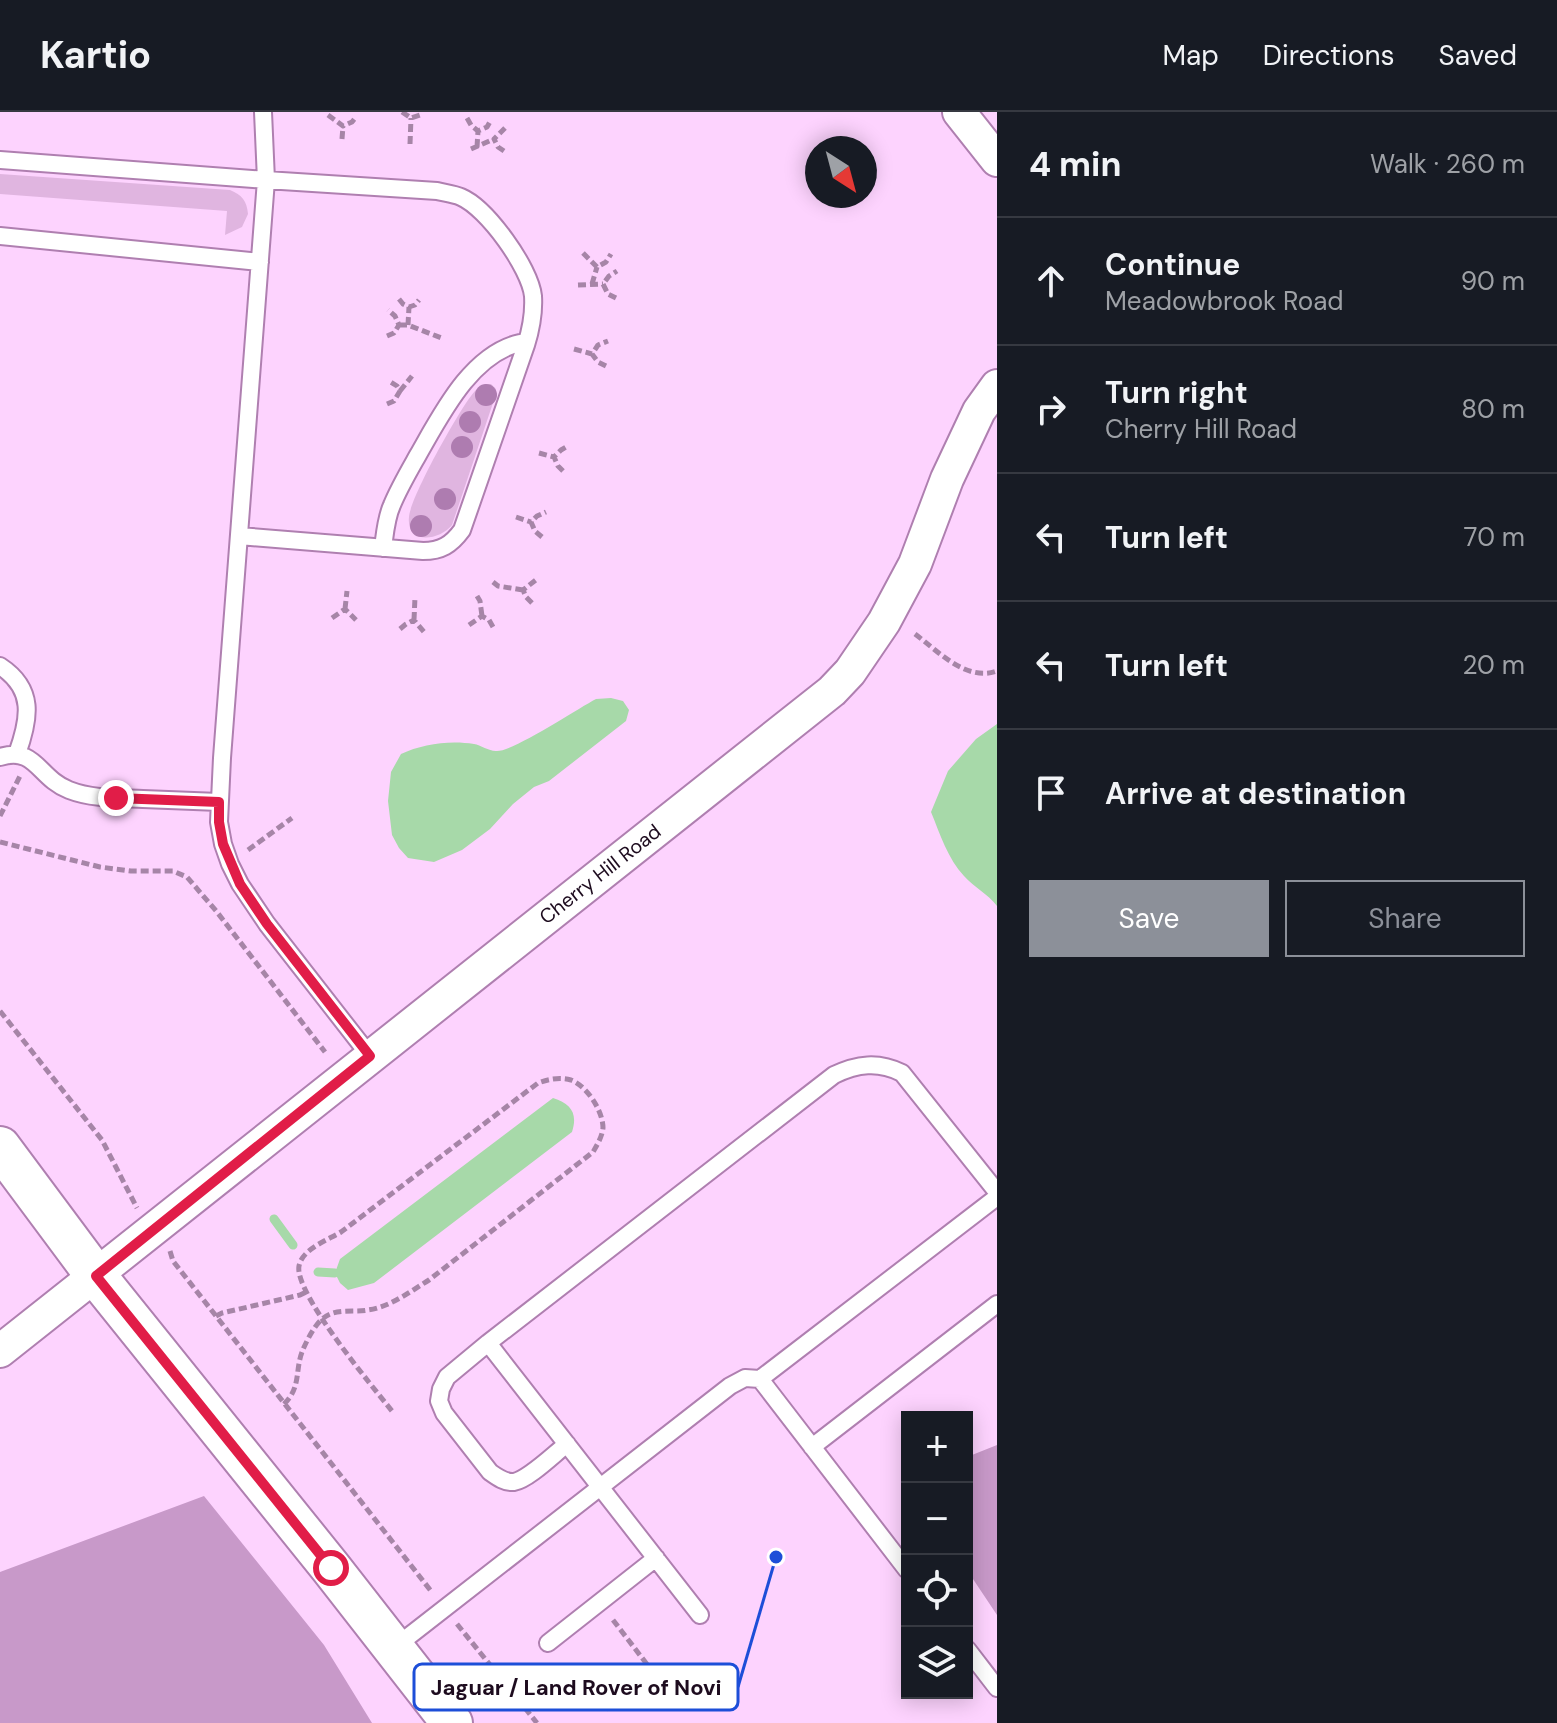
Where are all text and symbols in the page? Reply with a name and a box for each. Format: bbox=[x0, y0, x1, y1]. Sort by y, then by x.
text: Kartio bbox=[40, 30, 151, 80]
text: Map bbox=[1162, 37, 1219, 74]
text: Directions bbox=[1263, 37, 1395, 74]
text: Saved bbox=[1439, 37, 1517, 74]
north arrow bbox=[805, 136, 877, 208]
text: 4 min bbox=[1029, 142, 1121, 187]
text: Walk · 260 m bbox=[1370, 147, 1525, 181]
text: Continue bbox=[1105, 245, 1240, 284]
icon: ahead bbox=[1029, 259, 1073, 303]
text: 90 m bbox=[1461, 264, 1525, 298]
text: Meadowbrook Road bbox=[1105, 284, 1344, 318]
text: Turn right bbox=[1105, 373, 1248, 412]
icon: right bbox=[1029, 387, 1073, 431]
text: 80 m bbox=[1461, 392, 1525, 426]
text: Cherry Hill Road bbox=[1105, 412, 1297, 446]
icon: left bbox=[1029, 515, 1073, 559]
text: Turn left bbox=[1105, 518, 1228, 557]
text: 70 m bbox=[1464, 520, 1525, 554]
icon: left bbox=[1029, 643, 1073, 687]
text: Turn left bbox=[1105, 646, 1228, 685]
text: 20 m bbox=[1462, 648, 1525, 682]
icon: arrive bbox=[1029, 771, 1073, 815]
text: Arrive at destination bbox=[1105, 774, 1406, 813]
route end bbox=[98, 780, 134, 816]
street label: Cherry Hill Road bbox=[534, 818, 666, 930]
button: Save bbox=[1029, 880, 1269, 957]
button: Share bbox=[1285, 880, 1525, 957]
map controls bbox=[901, 1411, 973, 1699]
button: + bbox=[901, 1411, 973, 1483]
button: − bbox=[901, 1483, 973, 1555]
route start bbox=[313, 1550, 349, 1586]
button: locate bbox=[901, 1555, 973, 1627]
button: layers bbox=[901, 1627, 973, 1699]
callout: Jaguar / Land Rover of Novi bbox=[414, 1664, 738, 1710]
text: Jaguar / Land Rover of Novi bbox=[430, 1673, 722, 1702]

